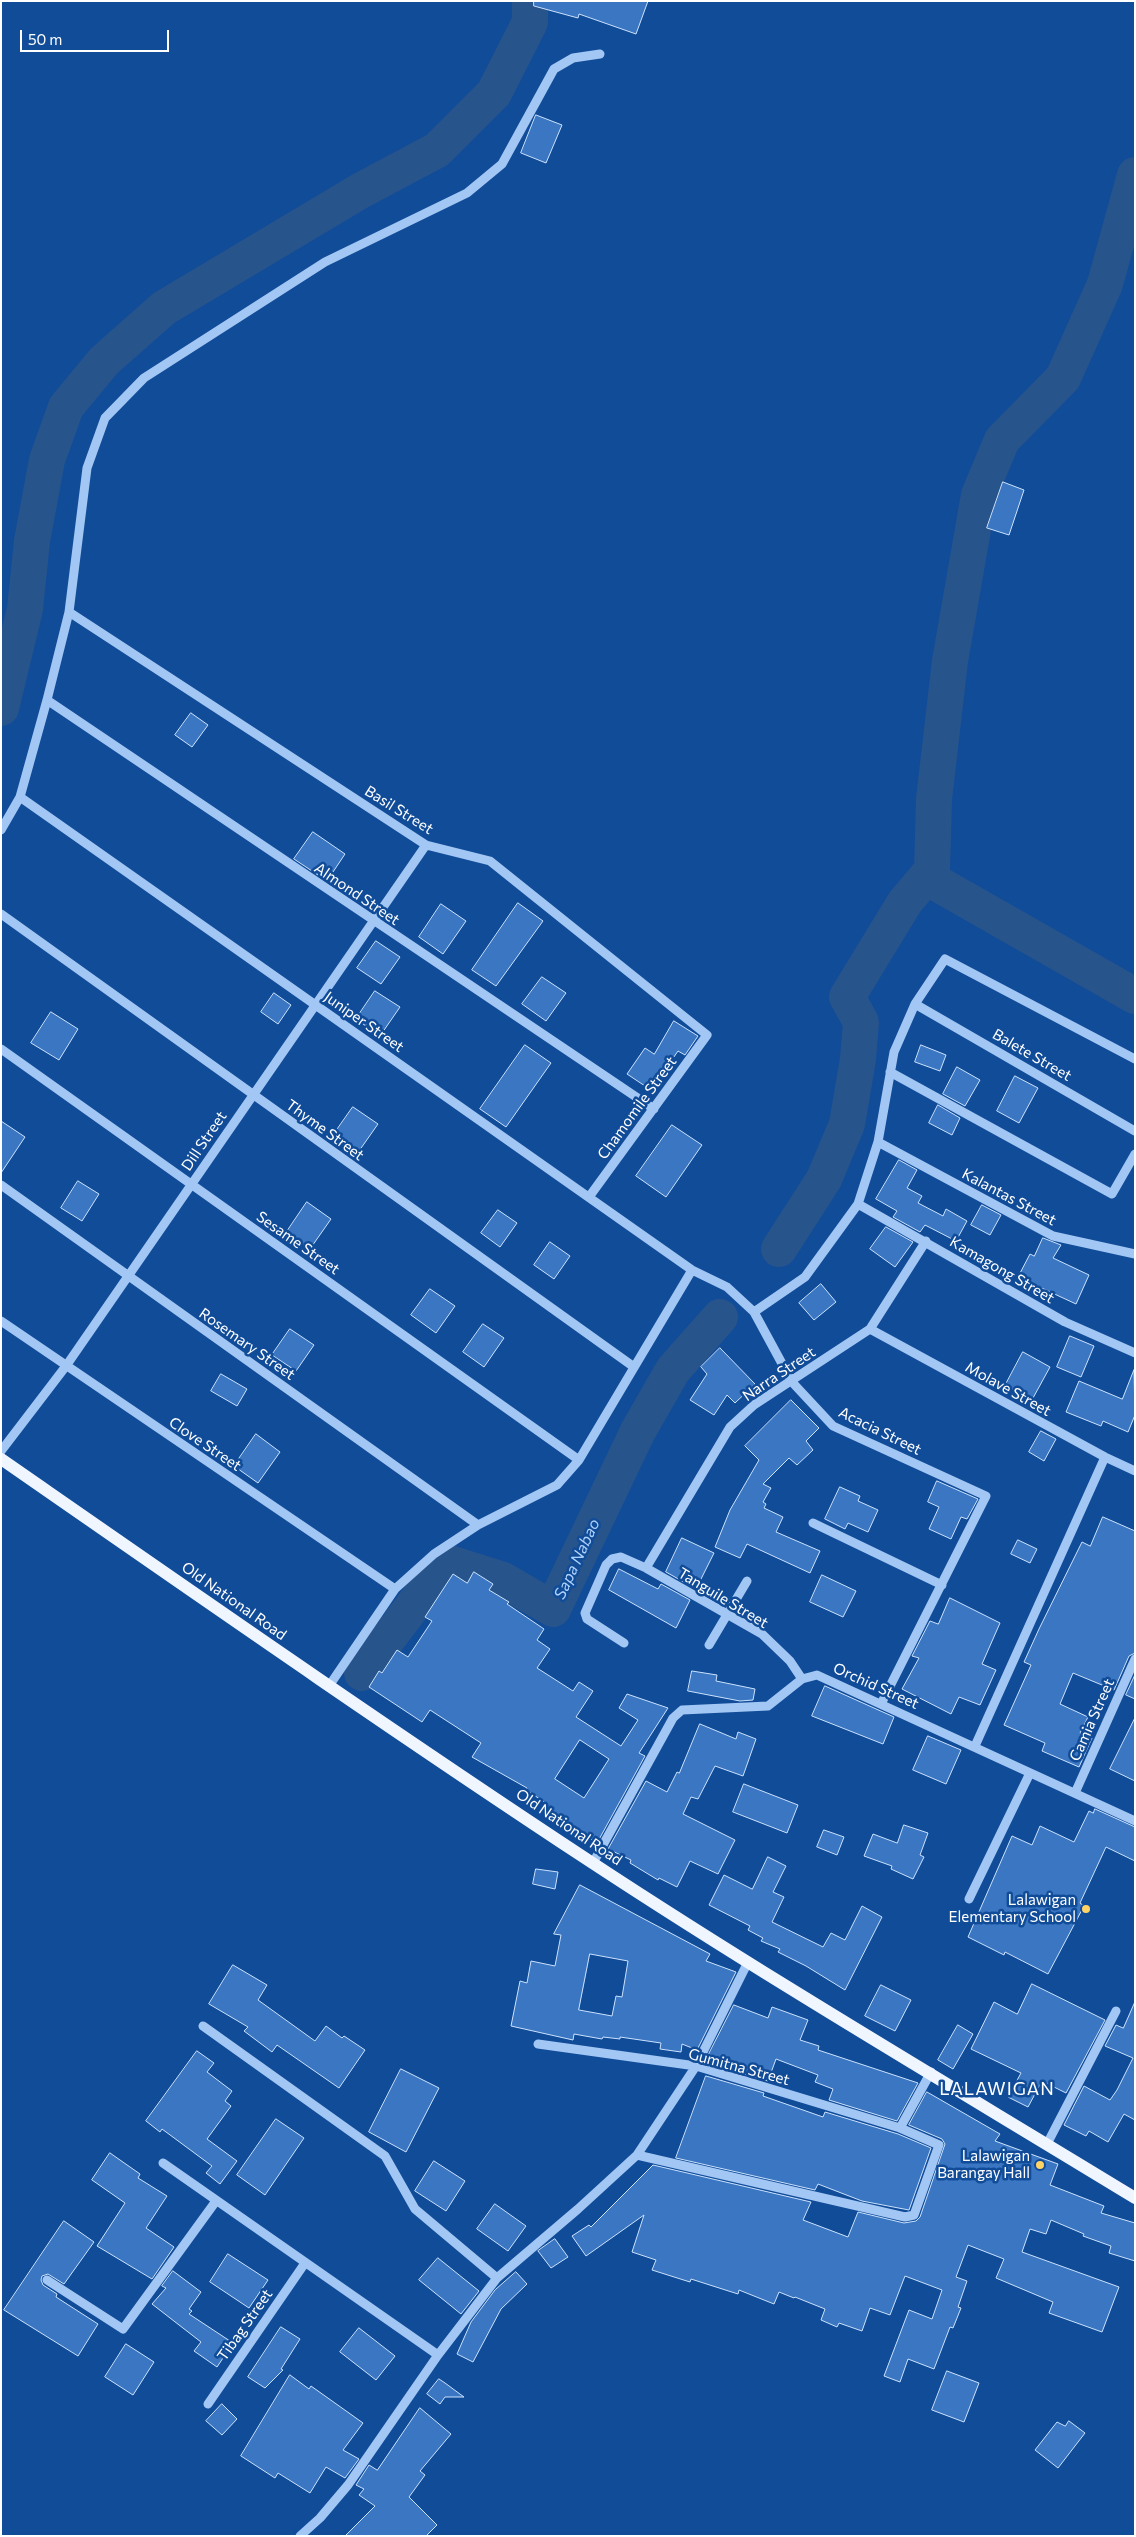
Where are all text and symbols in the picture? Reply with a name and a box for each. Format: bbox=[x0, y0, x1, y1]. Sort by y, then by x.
scale bar bbox=[22, 20, 171, 52]
text: 50 m bbox=[28, 30, 62, 48]
street label: Basil Street bbox=[361, 782, 437, 838]
street label: Almond Street bbox=[311, 859, 403, 929]
street label: Juniper Street bbox=[321, 988, 407, 1056]
street label: Balete Street bbox=[989, 1025, 1075, 1085]
street label: Chamomile Street bbox=[594, 1053, 680, 1163]
street label: Thyme Street bbox=[282, 1096, 368, 1164]
street label: Dill Street bbox=[178, 1108, 230, 1174]
street label: Kalantas Street bbox=[959, 1165, 1059, 1229]
street label: Sesame Street bbox=[253, 1208, 343, 1278]
street label: Kamagong Street bbox=[946, 1233, 1058, 1307]
street label: Rosemary Street bbox=[196, 1304, 298, 1384]
street label: Narra Street bbox=[739, 1343, 819, 1405]
street label: Molave Street bbox=[962, 1358, 1054, 1420]
street label: Acacia Street bbox=[836, 1403, 924, 1459]
street label: Clove Street bbox=[165, 1413, 245, 1475]
water label: Sapa Nabao bbox=[550, 1516, 604, 1602]
street label: Old National Road bbox=[178, 1558, 290, 1644]
street label: Tanguile Street bbox=[675, 1564, 771, 1632]
street label: Orchid Street bbox=[830, 1659, 922, 1713]
street label: Camia Street bbox=[1066, 1676, 1118, 1764]
street label: Old National Road bbox=[513, 1785, 625, 1869]
place label: Lalawigan Elementary School bbox=[949, 1891, 1076, 1926]
marker: Lalawigan Elementary School bbox=[1080, 1903, 1092, 1915]
street label: Gumitna Street bbox=[686, 2045, 792, 2089]
district label: LALAWIGAN bbox=[938, 2078, 1056, 2100]
place label: Lalawigan Barangay Hall bbox=[937, 2147, 1030, 2182]
marker: Lalawigan Barangay Hall bbox=[1034, 2159, 1046, 2171]
street label: Tibag Street bbox=[214, 2286, 276, 2364]

